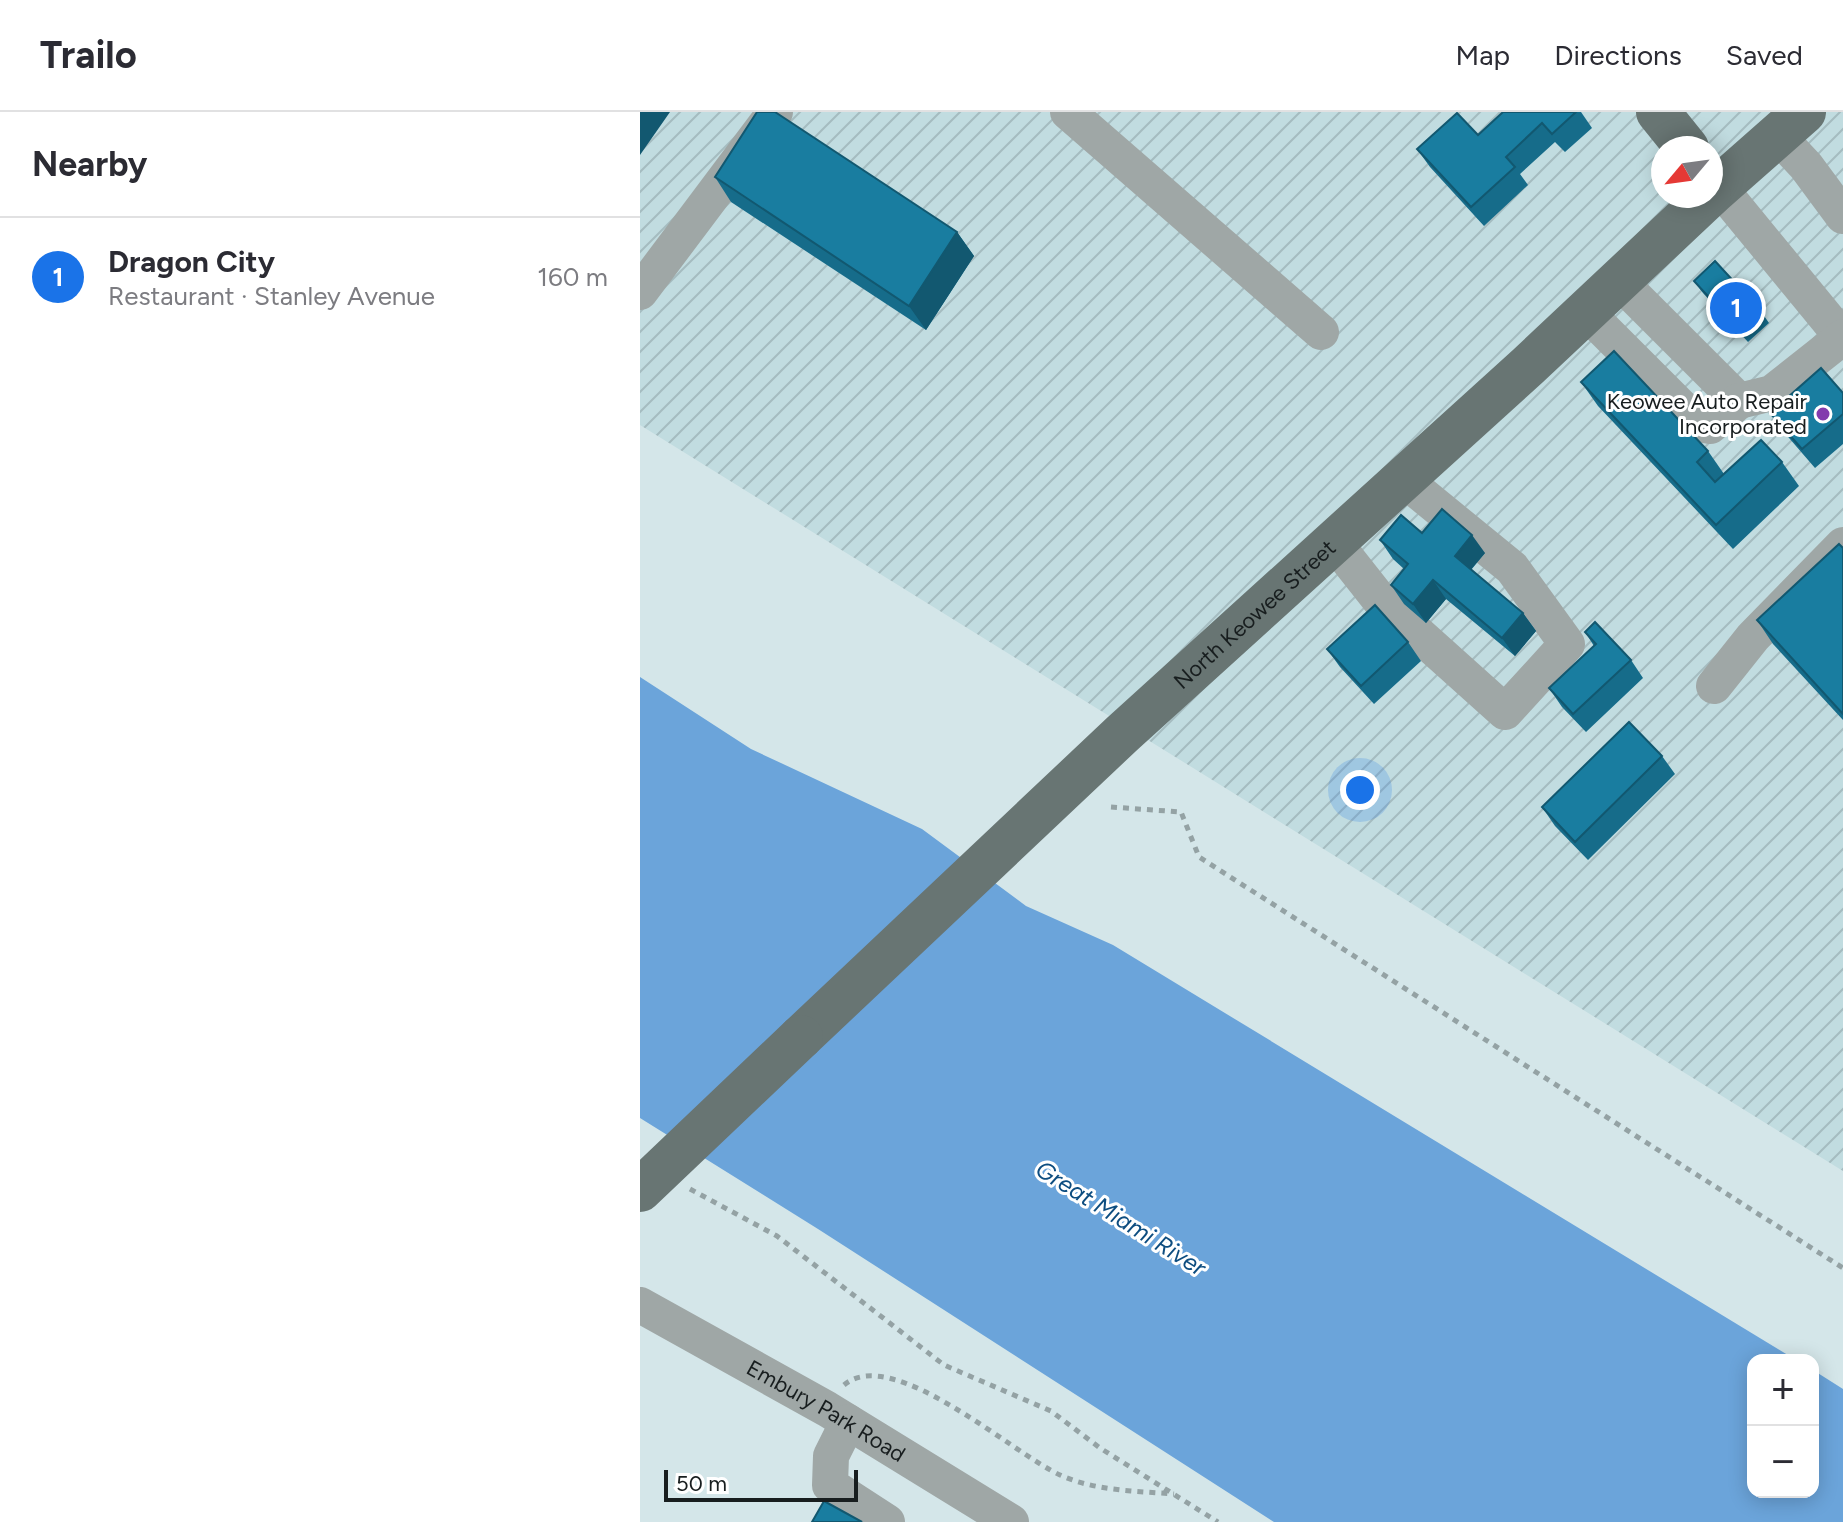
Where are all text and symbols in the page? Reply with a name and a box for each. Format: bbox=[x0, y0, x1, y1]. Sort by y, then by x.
text: Trailo bbox=[40, 32, 137, 78]
text: Map bbox=[1456, 38, 1510, 72]
text: Directions bbox=[1554, 38, 1682, 72]
text: Saved bbox=[1726, 38, 1803, 72]
north arrow bbox=[1651, 136, 1723, 208]
text: Nearby bbox=[32, 144, 147, 185]
text: Dragon City bbox=[108, 243, 275, 280]
text: 1 bbox=[53, 261, 63, 293]
text: 160 m bbox=[537, 261, 608, 293]
pin: 1 bbox=[1710, 278, 1762, 338]
text: Restaurant · Stanley Avenue bbox=[108, 280, 435, 312]
place label: Keowee Auto Repair Incorporated bbox=[1607, 388, 1808, 440]
marker: Keowee Auto Repair Incorporated bbox=[1814, 405, 1832, 423]
street label: North Keowee Street bbox=[1168, 534, 1341, 694]
your location bbox=[1340, 770, 1380, 810]
water label: Great Miami River bbox=[1031, 1154, 1212, 1282]
street label: Embury Park Road bbox=[742, 1354, 911, 1467]
map controls bbox=[1747, 1354, 1819, 1498]
button: + bbox=[1747, 1354, 1819, 1426]
button: − bbox=[1747, 1426, 1819, 1498]
scale bar bbox=[664, 1466, 858, 1502]
text: 50 m bbox=[676, 1470, 727, 1497]

